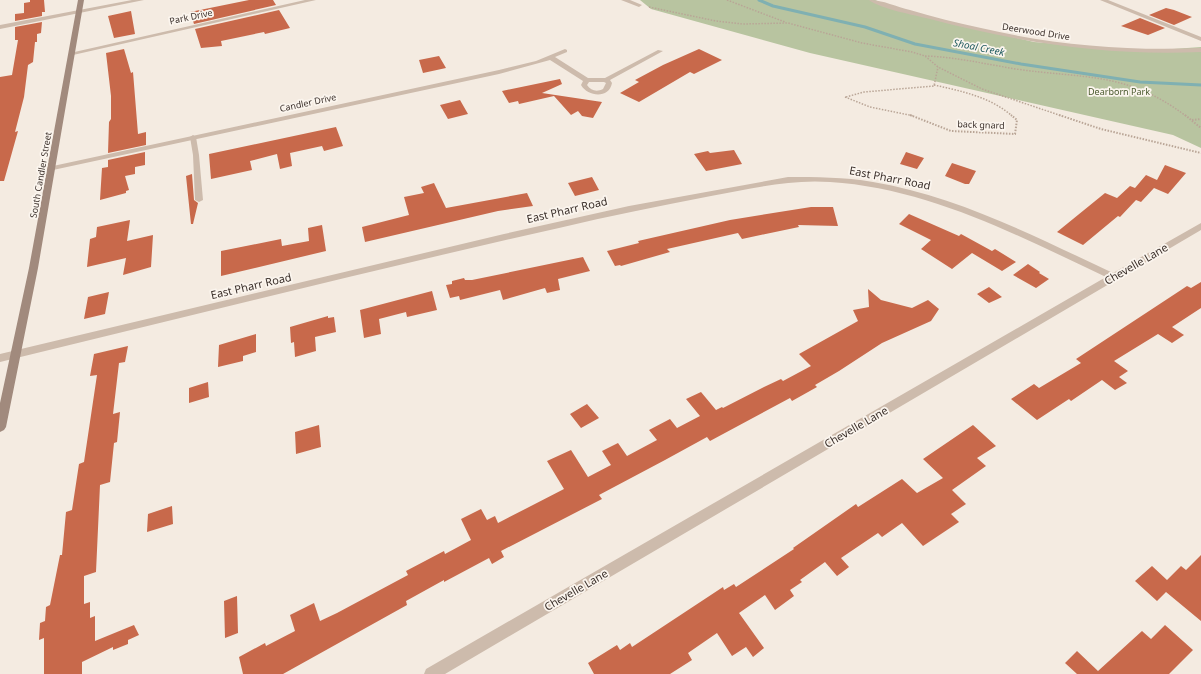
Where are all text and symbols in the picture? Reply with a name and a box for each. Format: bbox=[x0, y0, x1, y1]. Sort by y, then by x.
street label: Park Drive bbox=[168, 6, 214, 27]
street label: Deerwood Drive bbox=[1001, 20, 1071, 43]
water label: Shoal Creek bbox=[952, 35, 1007, 59]
park label: Dearborn Park bbox=[1088, 85, 1150, 98]
street label: Candler Drive bbox=[278, 90, 337, 115]
street label: back gnard bbox=[957, 117, 1005, 132]
street label: South Candler Street bbox=[27, 130, 55, 219]
street label: East Pharr Road bbox=[848, 162, 932, 193]
street label: East Pharr Road bbox=[525, 193, 609, 226]
street label: Chevelle Lane bbox=[1101, 239, 1170, 288]
street label: East Pharr Road bbox=[209, 269, 293, 302]
street label: Chevelle Lane bbox=[821, 402, 890, 451]
street label: Chevelle Lane bbox=[541, 565, 610, 614]

